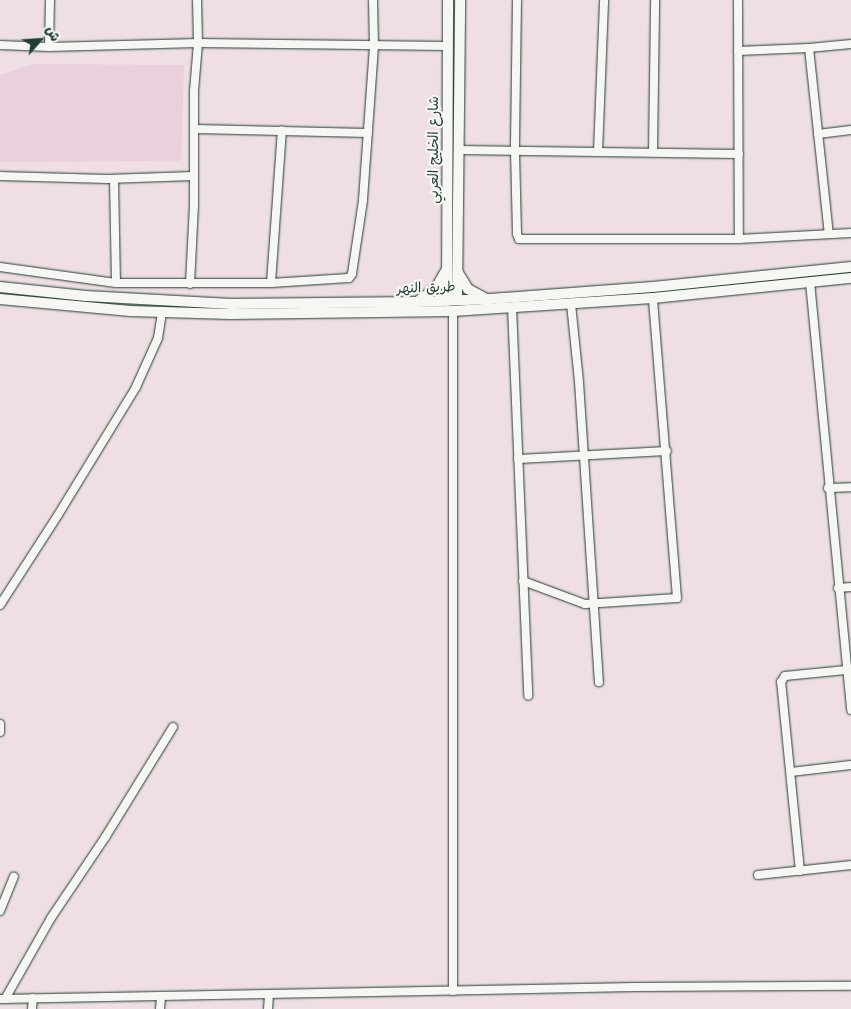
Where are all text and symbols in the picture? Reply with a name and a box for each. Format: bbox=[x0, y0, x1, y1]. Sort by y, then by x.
north arrow bbox=[15, 15, 65, 65]
text: ش bbox=[42, 23, 65, 44]
street label: شارع الخليج العربي bbox=[425, 96, 441, 204]
street label: طريق النهر bbox=[396, 278, 456, 296]

